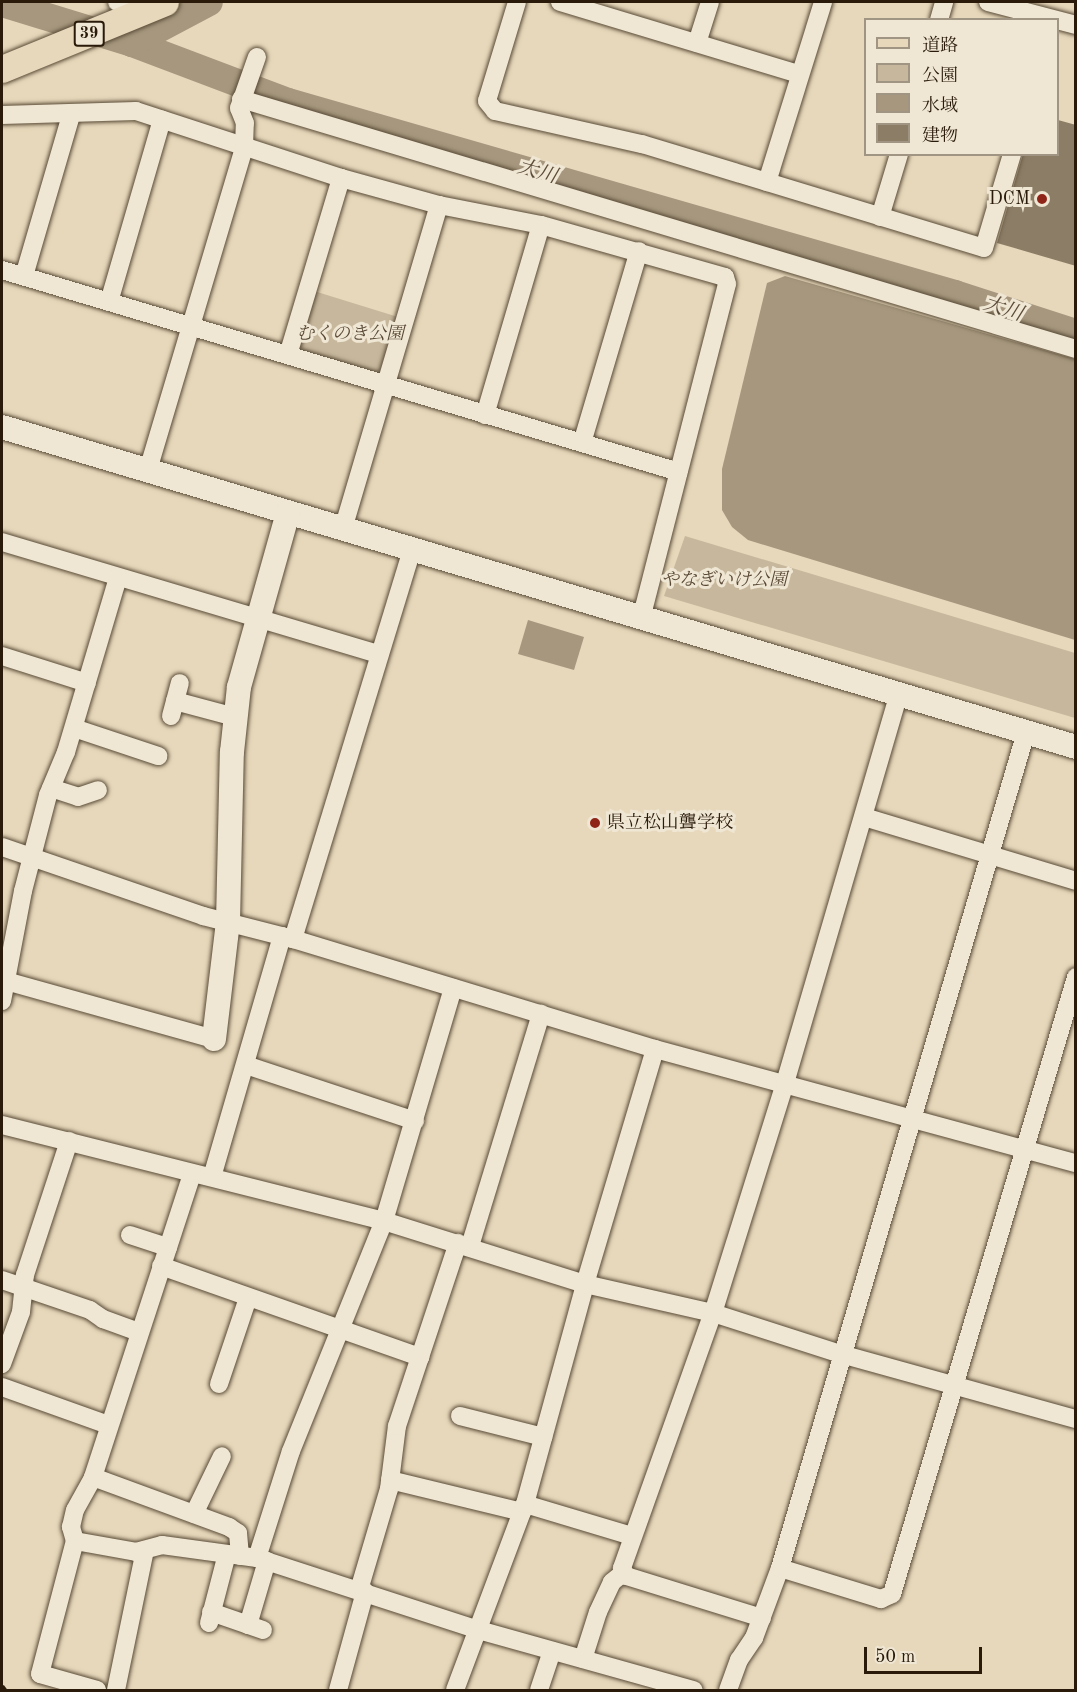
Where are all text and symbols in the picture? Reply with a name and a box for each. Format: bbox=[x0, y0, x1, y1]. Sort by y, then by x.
legend bbox=[864, 18, 1059, 156]
road number: 39 bbox=[72, 21, 106, 47]
text: 道路 bbox=[922, 37, 958, 55]
text: 公園 bbox=[922, 67, 958, 85]
text: 水域 bbox=[922, 97, 958, 115]
text: 建物 bbox=[922, 127, 958, 145]
water label: 大川 bbox=[514, 156, 560, 190]
place label: DCM bbox=[989, 188, 1030, 210]
marker: DCM bbox=[1035, 192, 1049, 206]
water label: 大川 bbox=[980, 292, 1026, 328]
park label: むくのき公園 bbox=[296, 323, 404, 345]
park label: やなぎいけ公園 bbox=[661, 569, 787, 591]
place label: 県立松山聾学校 bbox=[607, 812, 733, 834]
marker: 県立松山聾学校 bbox=[588, 816, 602, 830]
scale bar bbox=[867, 1635, 986, 1673]
text: 50 m bbox=[875, 1648, 915, 1666]

